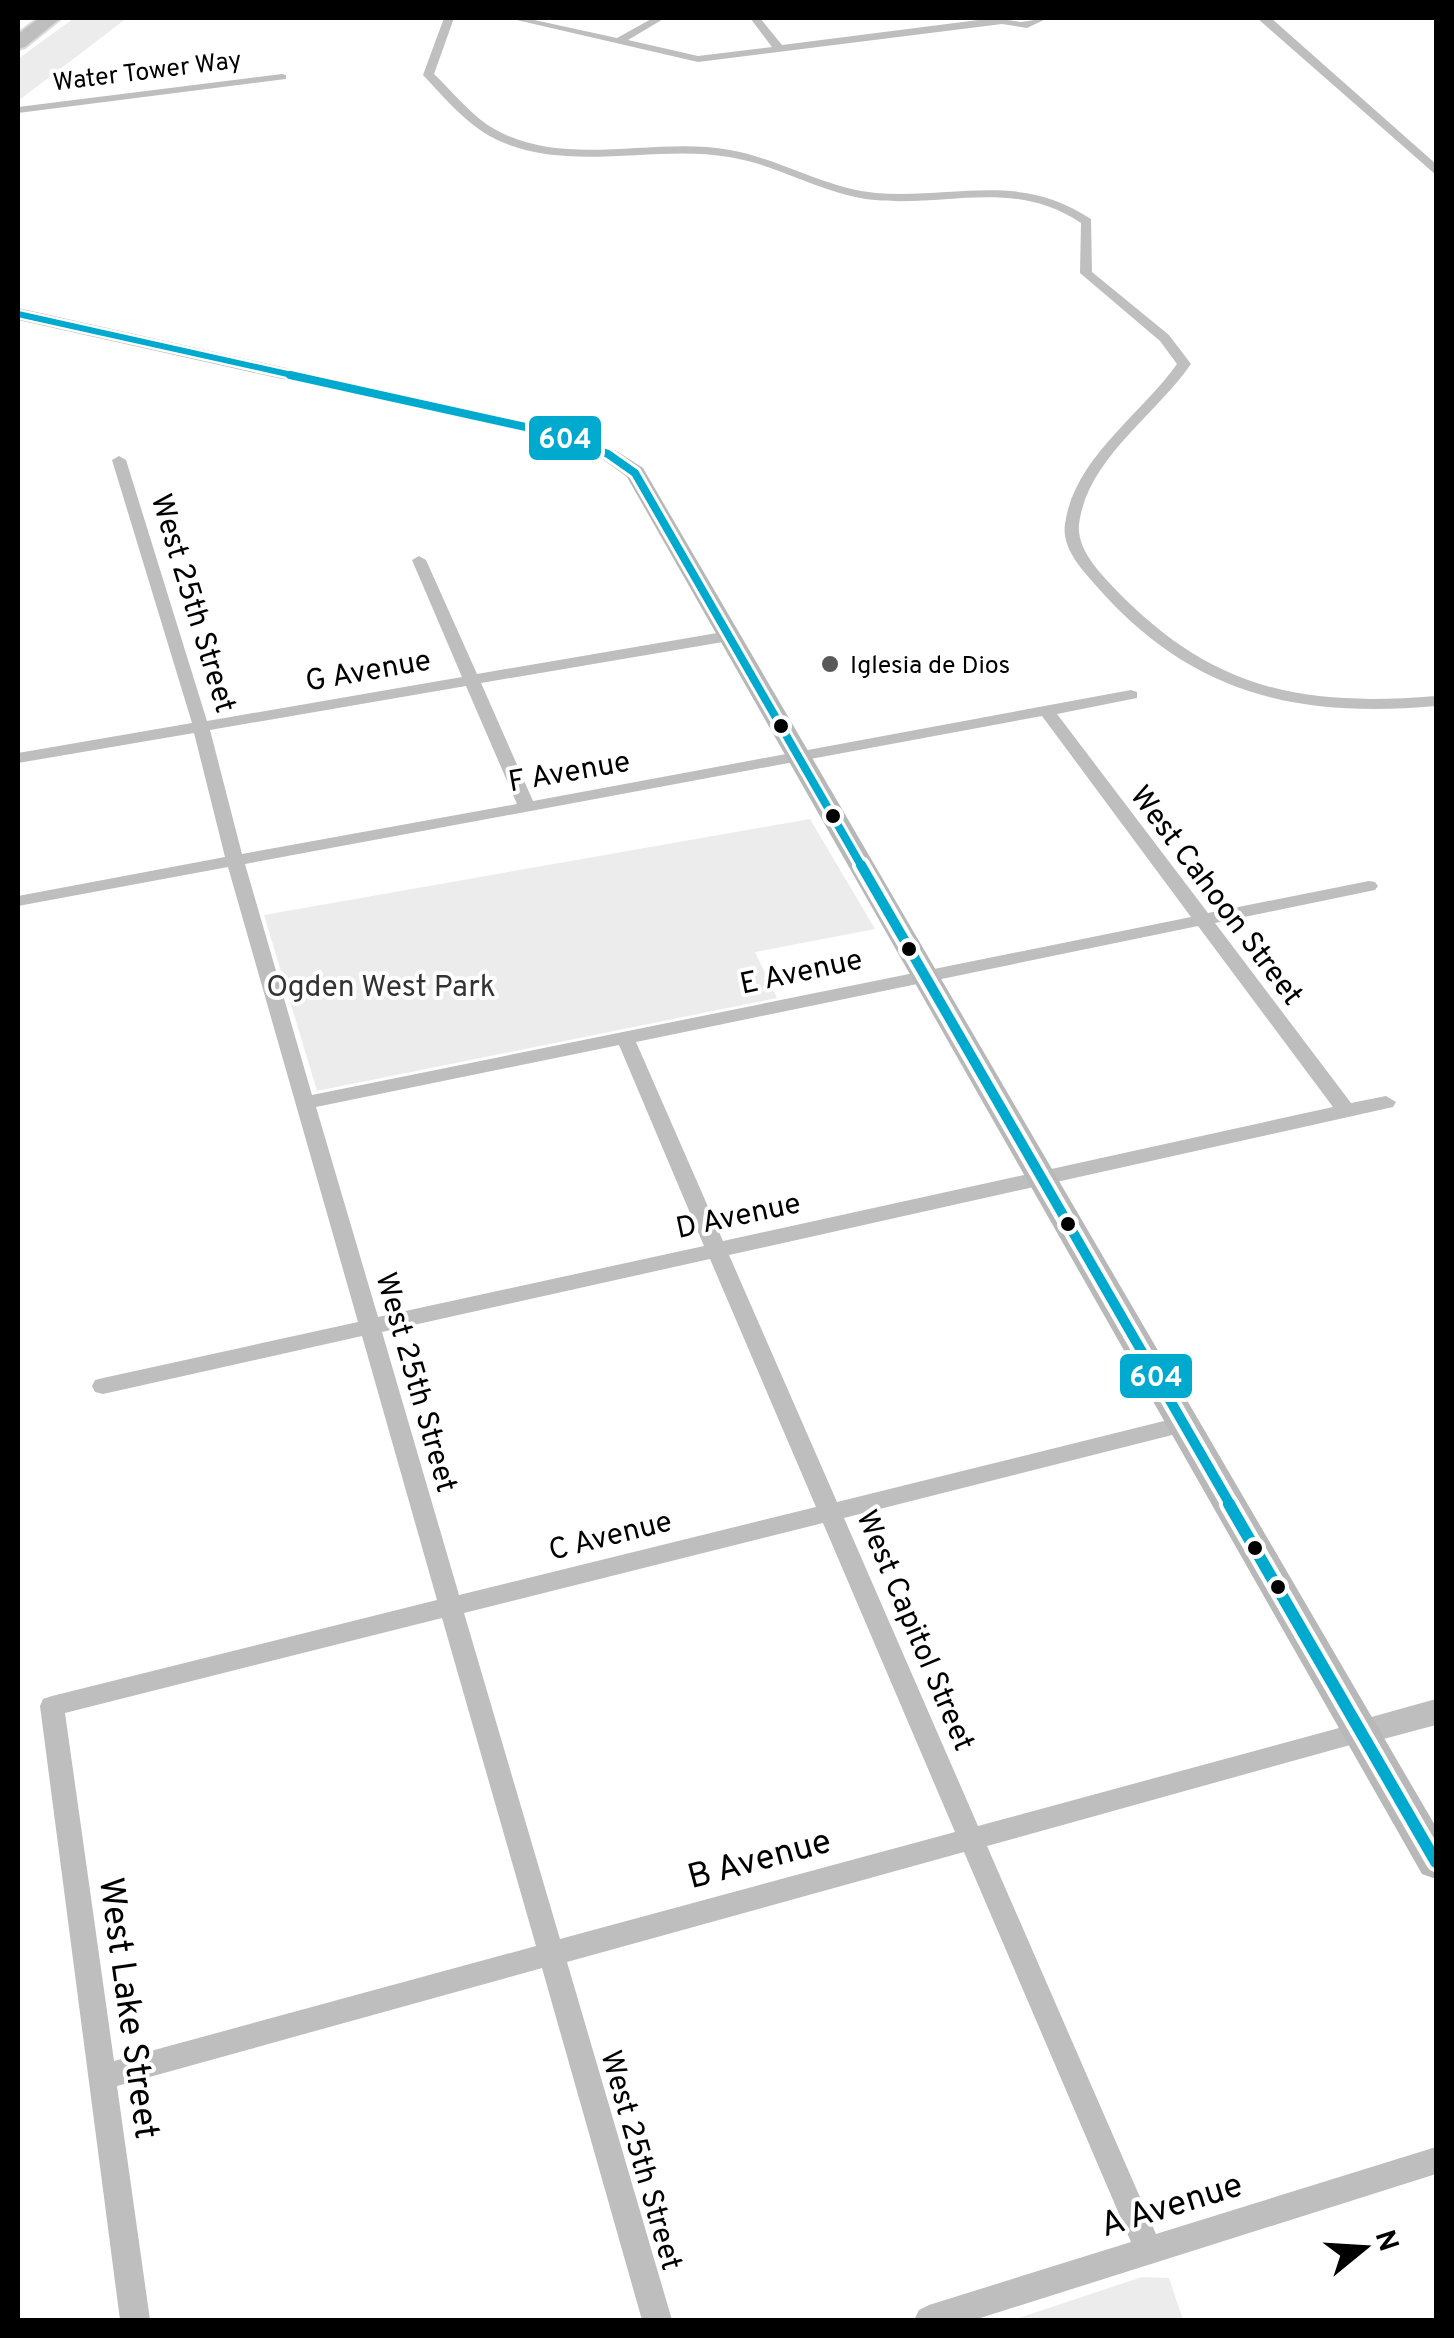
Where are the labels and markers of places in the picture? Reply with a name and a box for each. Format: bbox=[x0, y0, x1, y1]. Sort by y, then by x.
place label: Iglesia de Dios bbox=[850, 651, 1010, 683]
marker: Iglesia de Dios bbox=[819, 653, 841, 675]
unlabelled marker bbox=[771, 716, 791, 736]
unlabelled marker bbox=[823, 806, 843, 826]
unlabelled marker bbox=[899, 939, 919, 959]
unlabelled marker bbox=[1058, 1214, 1078, 1234]
unlabelled marker bbox=[1245, 1538, 1265, 1558]
unlabelled marker bbox=[1268, 1577, 1288, 1597]

